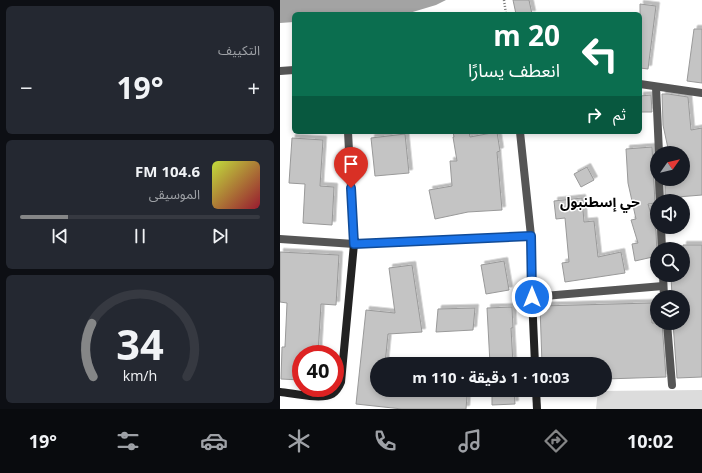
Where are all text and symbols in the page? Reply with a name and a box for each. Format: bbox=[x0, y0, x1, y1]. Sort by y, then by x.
text: 20 m bbox=[493, 16, 560, 54]
icon: left bbox=[574, 28, 626, 80]
text: التكييف bbox=[218, 41, 260, 59]
text: انعطف يسارًا bbox=[468, 58, 560, 82]
text: 19° bbox=[116, 67, 164, 108]
text: − bbox=[20, 72, 33, 102]
text: + bbox=[247, 72, 260, 102]
icon: right bbox=[583, 104, 605, 126]
text: ثم bbox=[613, 104, 626, 124]
north arrow bbox=[650, 146, 690, 186]
map controls bbox=[650, 146, 690, 330]
pin bbox=[334, 147, 368, 188]
icon: arrive bbox=[340, 153, 362, 175]
text: 104.6 FM bbox=[135, 161, 200, 181]
text: الموسيقى bbox=[149, 185, 200, 203]
district label: حي إسطنبول bbox=[560, 192, 640, 213]
button: sound bbox=[650, 194, 690, 234]
icon: previous bbox=[49, 225, 71, 247]
icon: pause bbox=[129, 225, 151, 247]
icon: next bbox=[209, 225, 231, 247]
button: search bbox=[650, 242, 690, 282]
position arrow bbox=[511, 276, 553, 318]
button: layers bbox=[650, 290, 690, 330]
text: 34 bbox=[116, 316, 164, 372]
speed limit sign: 40 bbox=[292, 345, 344, 397]
text: km/h bbox=[123, 365, 157, 384]
text: 10:03 · 1 دقيقة · 110 m bbox=[412, 367, 570, 387]
icon: filters bbox=[114, 427, 142, 455]
icon: car bbox=[200, 427, 228, 455]
icon: climate bbox=[285, 427, 313, 455]
icon: phone bbox=[371, 427, 399, 455]
icon: music bbox=[456, 427, 484, 455]
icon: directions bbox=[542, 427, 570, 455]
text: 19° bbox=[29, 429, 57, 453]
text: 10:02 bbox=[627, 429, 673, 453]

